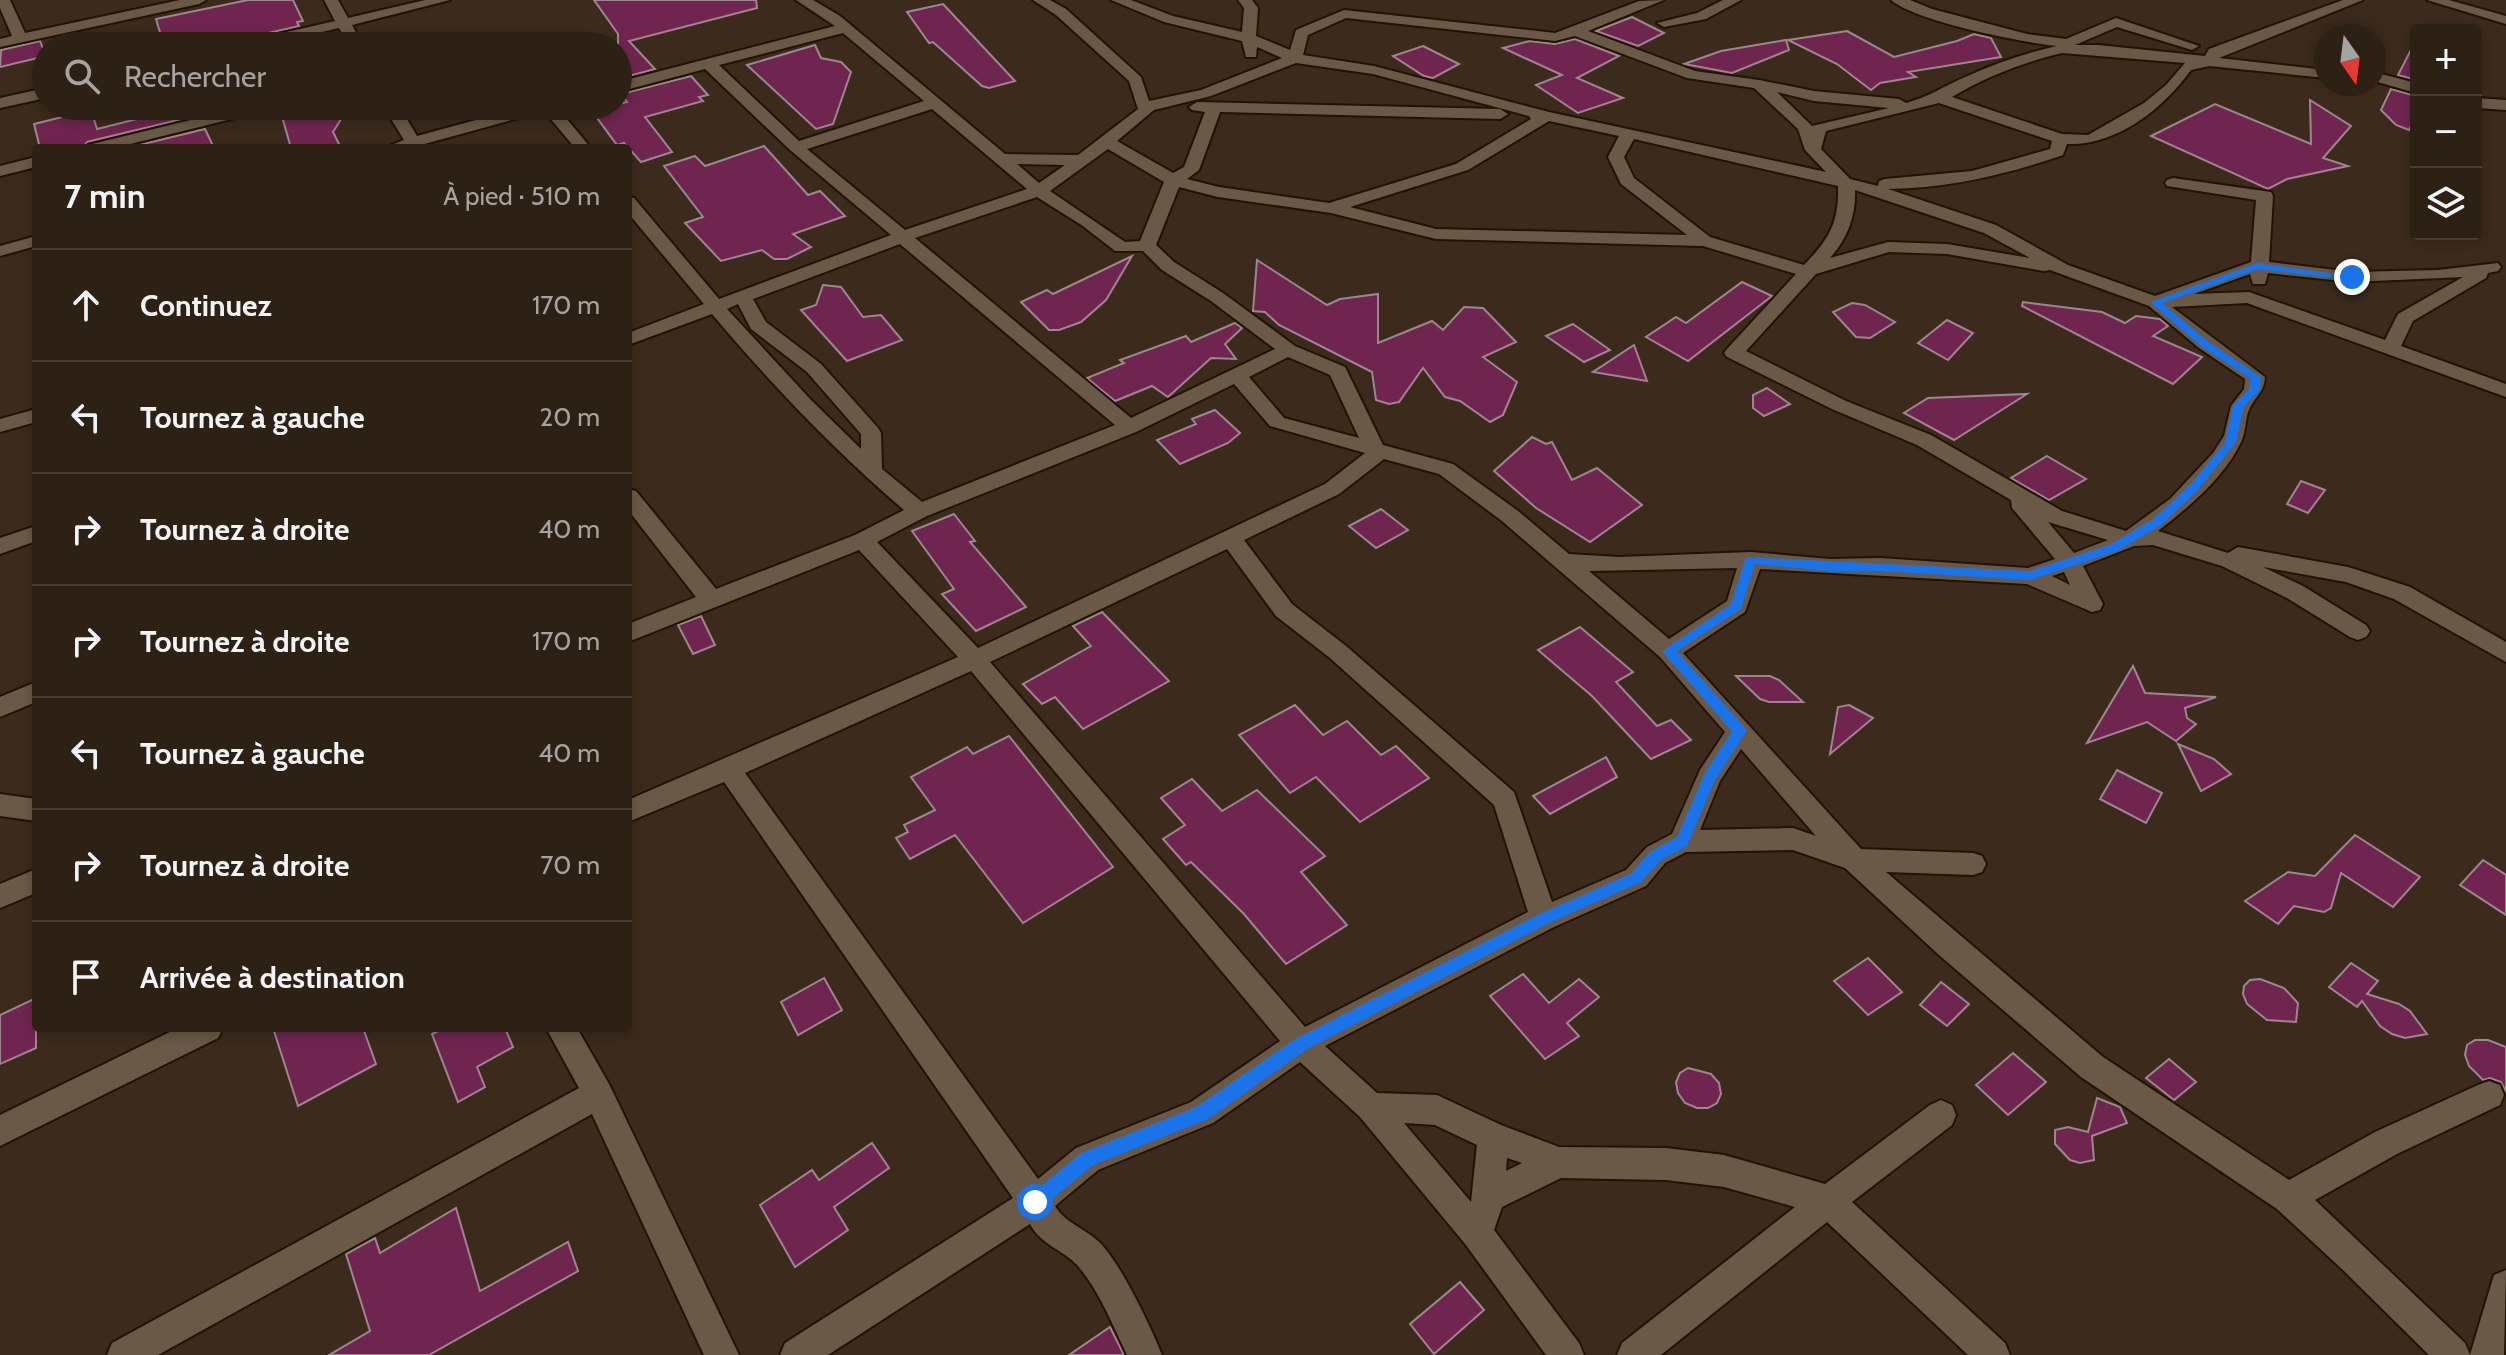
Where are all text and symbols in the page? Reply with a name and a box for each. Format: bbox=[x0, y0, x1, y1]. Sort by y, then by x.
north arrow bbox=[2314, 24, 2386, 96]
map controls bbox=[2410, 24, 2482, 240]
button: + bbox=[2410, 24, 2482, 96]
search box bbox=[32, 32, 632, 120]
icon: search bbox=[60, 54, 104, 98]
text: Rechercher bbox=[124, 58, 266, 95]
button: − bbox=[2410, 96, 2482, 168]
button: layers bbox=[2410, 168, 2482, 240]
text: 7 min bbox=[64, 175, 145, 217]
text: À pied · 510 m bbox=[443, 180, 600, 212]
route end bbox=[2334, 259, 2370, 295]
icon: ahead bbox=[64, 283, 108, 327]
text: Continuez bbox=[140, 287, 272, 324]
text: 170 m bbox=[532, 289, 600, 321]
icon: left bbox=[64, 395, 108, 439]
text: Tournez à gauche bbox=[140, 399, 365, 436]
text: 20 m bbox=[540, 401, 600, 433]
icon: right bbox=[64, 507, 108, 551]
text: Tournez à droite bbox=[140, 511, 349, 548]
text: 40 m bbox=[538, 513, 600, 545]
icon: right bbox=[64, 619, 108, 663]
text: Tournez à droite bbox=[140, 623, 349, 660]
text: 170 m bbox=[532, 625, 600, 657]
icon: left bbox=[64, 731, 108, 775]
text: Tournez à gauche bbox=[140, 735, 365, 772]
text: 40 m bbox=[538, 737, 600, 769]
icon: right bbox=[64, 843, 108, 887]
text: Tournez à droite bbox=[140, 847, 349, 884]
text: 70 m bbox=[540, 849, 600, 881]
icon: arrive bbox=[64, 955, 108, 999]
text: Arrivée à destination bbox=[140, 959, 405, 996]
route start bbox=[1017, 1184, 1053, 1220]

